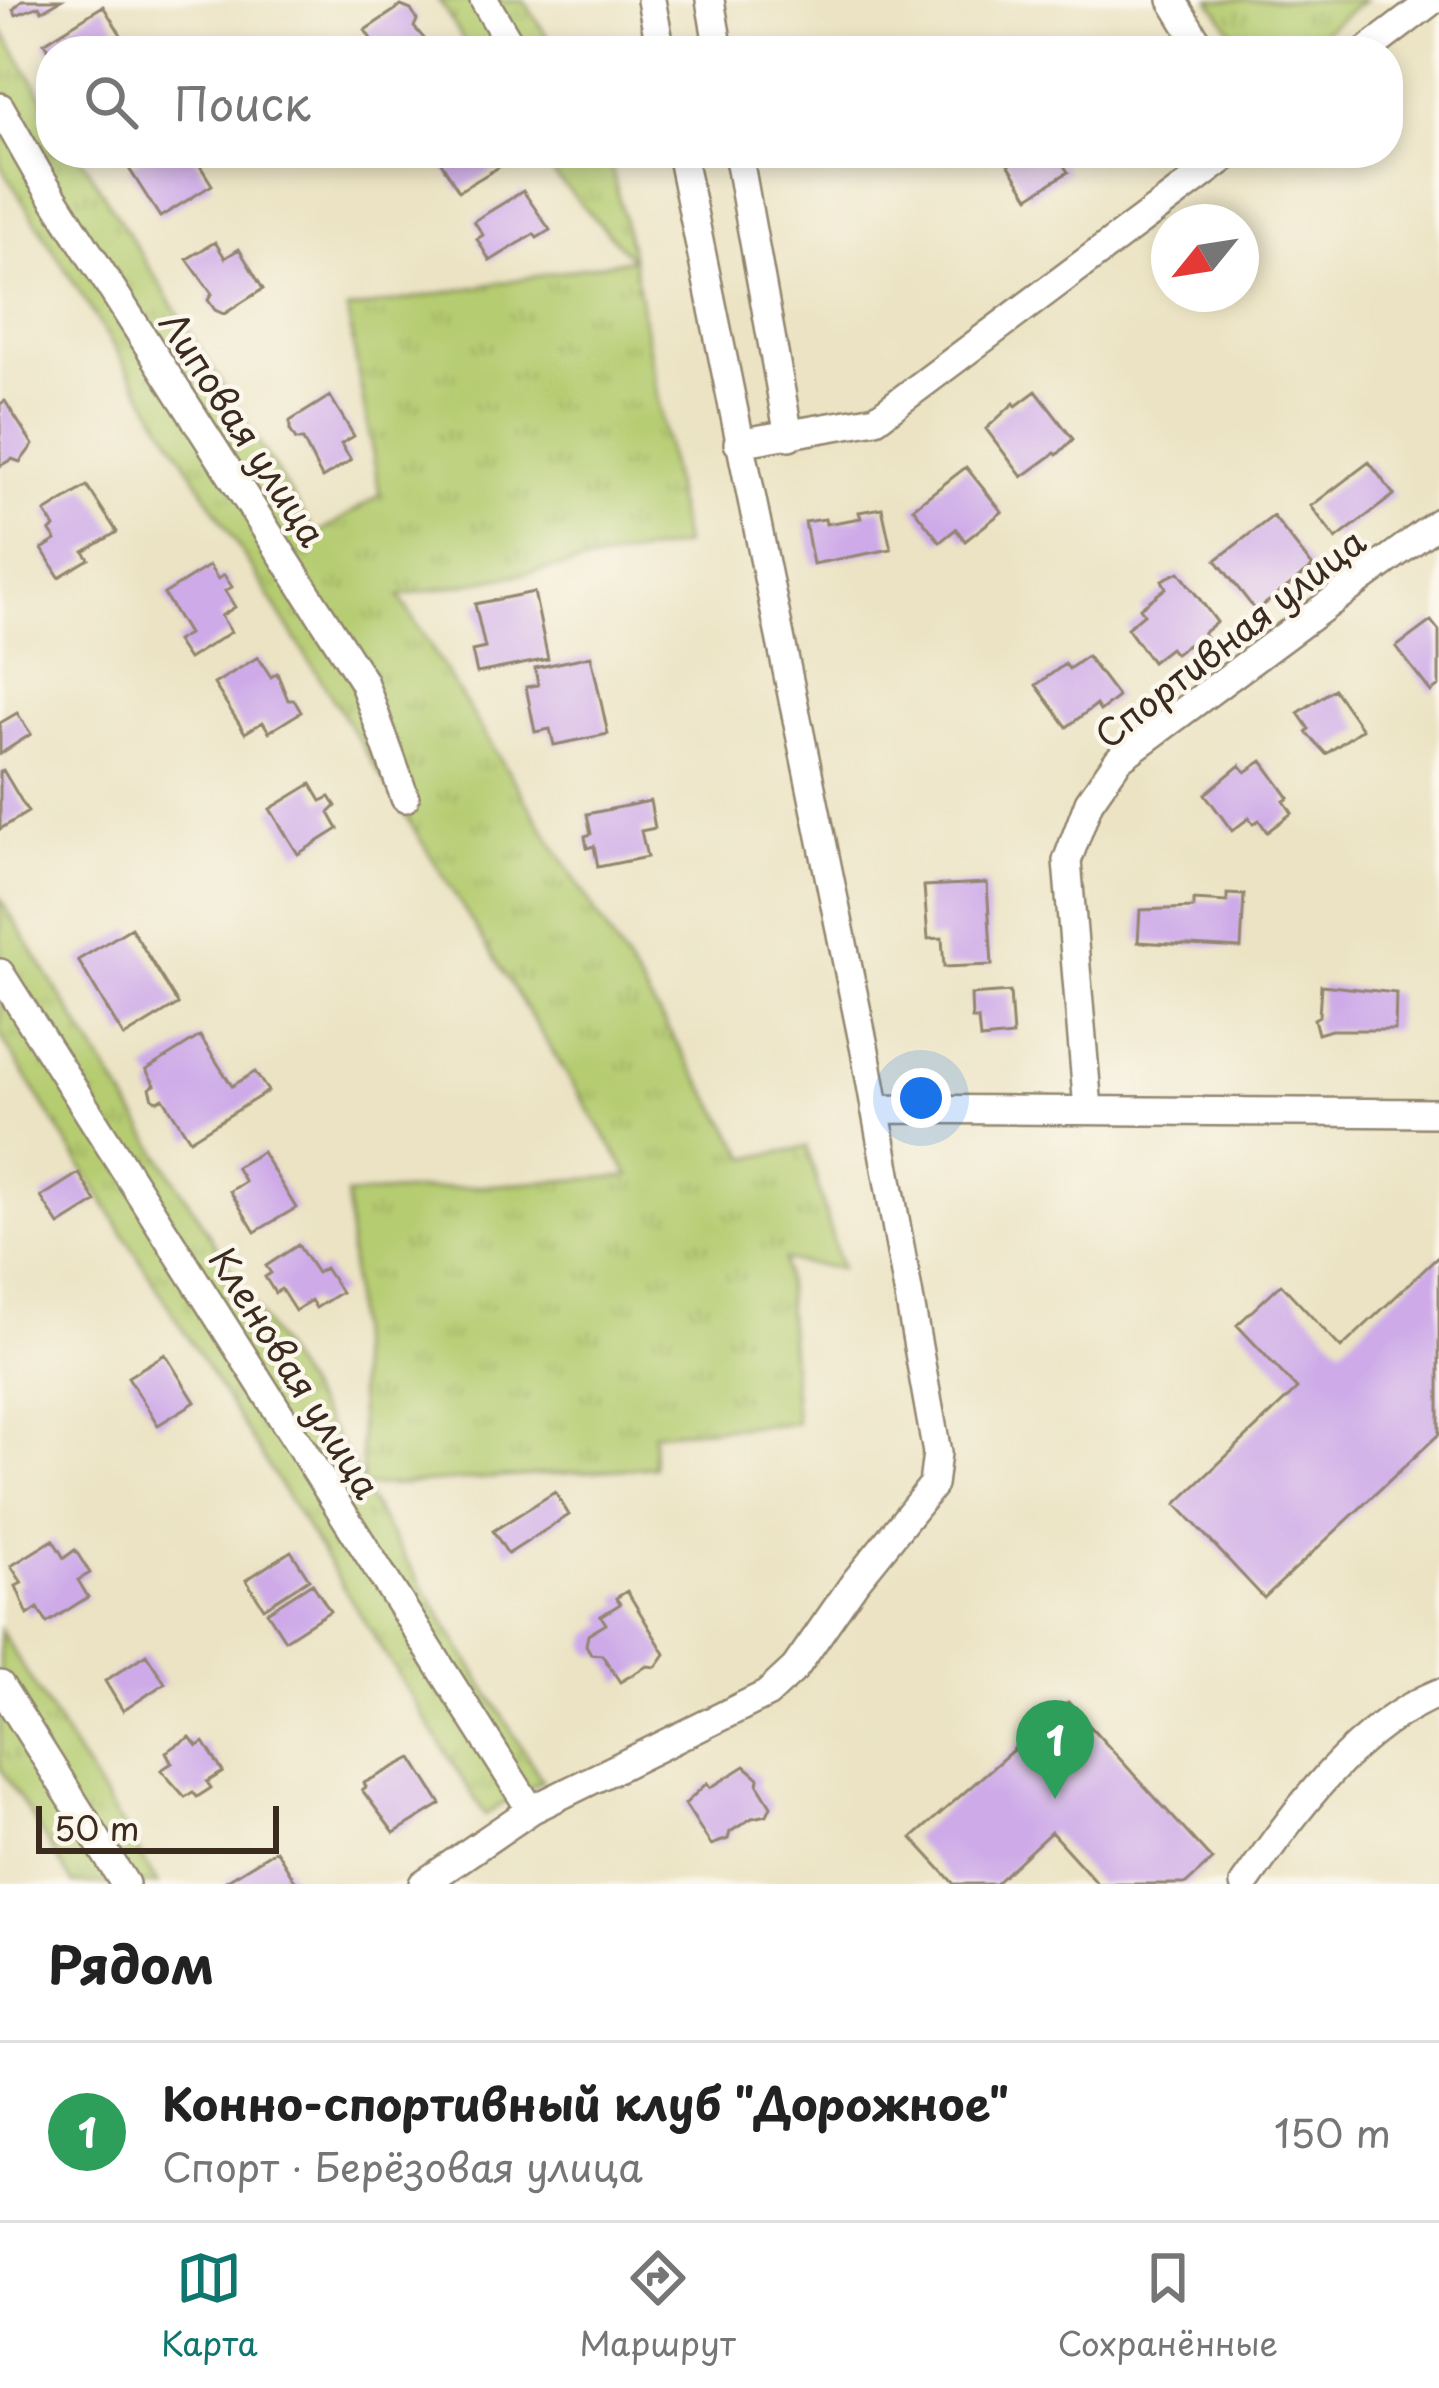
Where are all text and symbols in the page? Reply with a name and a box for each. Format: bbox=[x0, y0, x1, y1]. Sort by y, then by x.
search box bbox=[36, 36, 1403, 168]
text: Поиск bbox=[174, 68, 311, 136]
icon: search bbox=[78, 69, 144, 135]
north arrow bbox=[1151, 204, 1259, 312]
street label: Липовая улица bbox=[148, 300, 341, 556]
street label: Спортивная улица bbox=[1082, 514, 1376, 760]
your location bbox=[891, 1068, 951, 1128]
street label: Кленовая улица bbox=[197, 1236, 395, 1509]
pin: 1 bbox=[1016, 1700, 1094, 1799]
scale bar bbox=[36, 1800, 279, 1853]
text: 50 m bbox=[54, 1802, 140, 1852]
text: Рядом bbox=[48, 1924, 214, 2001]
text: Конно-спортивный клуб "Дорожное" bbox=[162, 2068, 1009, 2136]
text: 1 bbox=[78, 2102, 96, 2161]
text: 150 m bbox=[1274, 2102, 1391, 2161]
text: Спорт · Берёзовая улица bbox=[162, 2136, 643, 2195]
tab: Карта bbox=[161, 2245, 258, 2367]
tab: Маршрут bbox=[580, 2245, 736, 2367]
tab: Сохранённые bbox=[1057, 2245, 1278, 2367]

